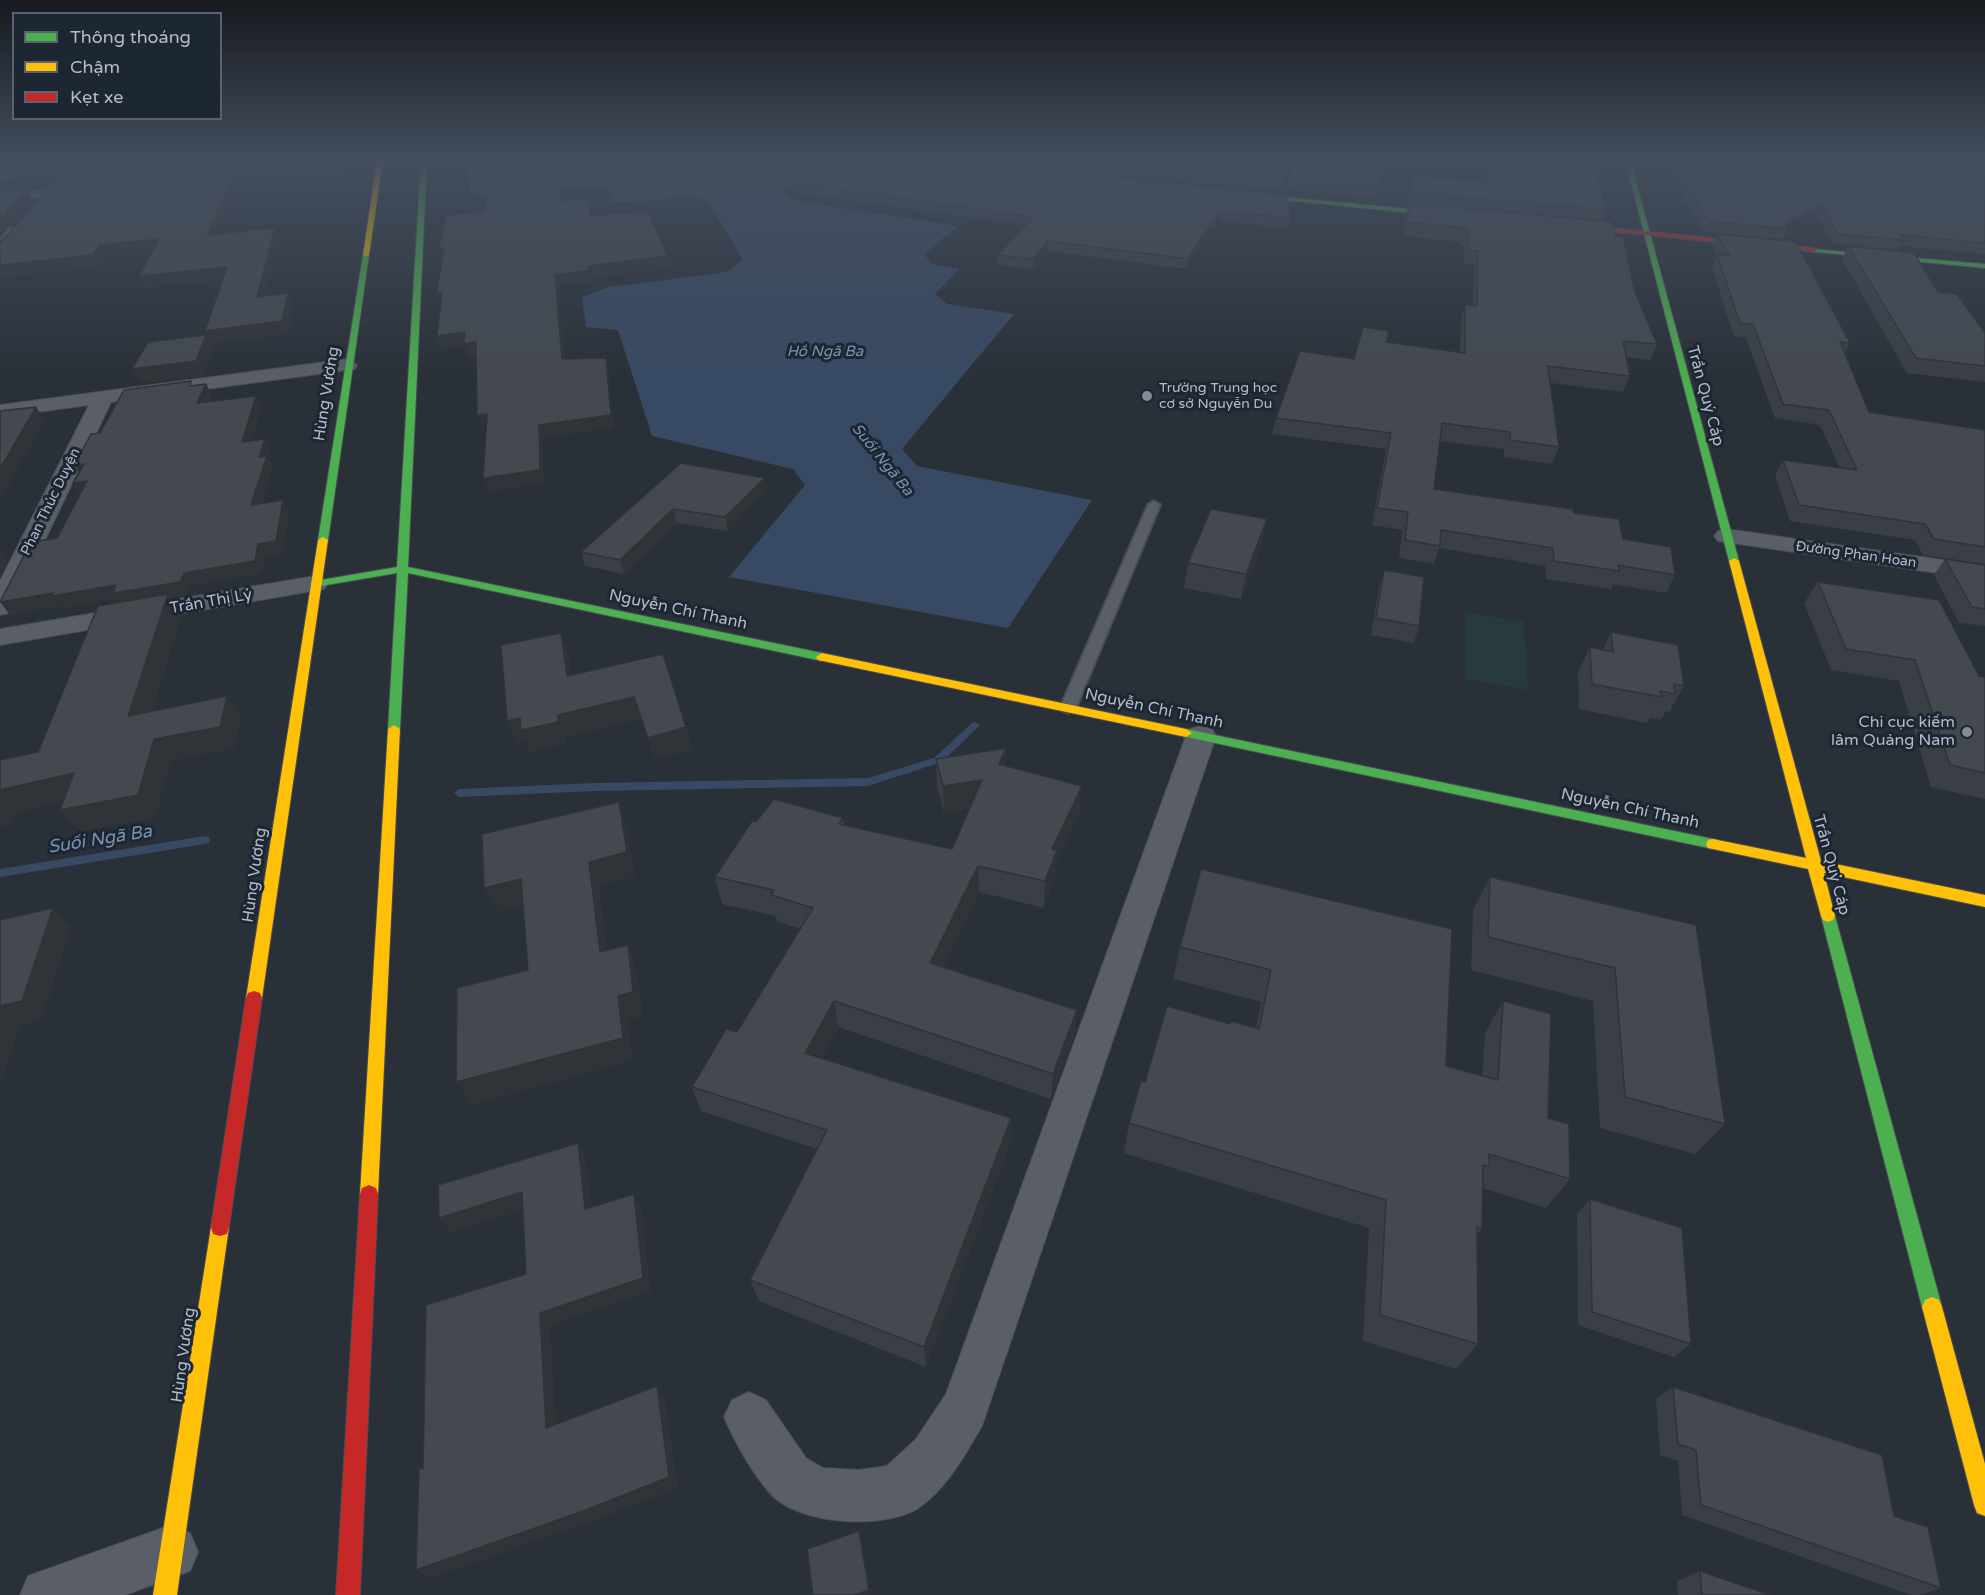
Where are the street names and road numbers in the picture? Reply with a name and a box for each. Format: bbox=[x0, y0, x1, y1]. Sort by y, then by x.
street label: Trần Quý Cáp bbox=[1682, 344, 1728, 448]
street label: Hùng Vương bbox=[310, 345, 344, 443]
street label: Phan Thúc Duyện bbox=[18, 446, 84, 558]
street label: Đường Phan Hoan bbox=[1795, 538, 1917, 572]
street label: Trần Thị Lý bbox=[168, 585, 254, 619]
street label: Nguyễn Chí Thanh bbox=[607, 586, 749, 634]
street label: Nguyễn Chí Thanh bbox=[1083, 685, 1225, 733]
street label: Nguyễn Chí Thanh bbox=[1559, 785, 1701, 833]
street label: Trần Quý Cáp bbox=[1808, 813, 1854, 917]
street label: Hùng Vương bbox=[239, 826, 271, 924]
street label: Hùng Vương bbox=[168, 1306, 200, 1404]

